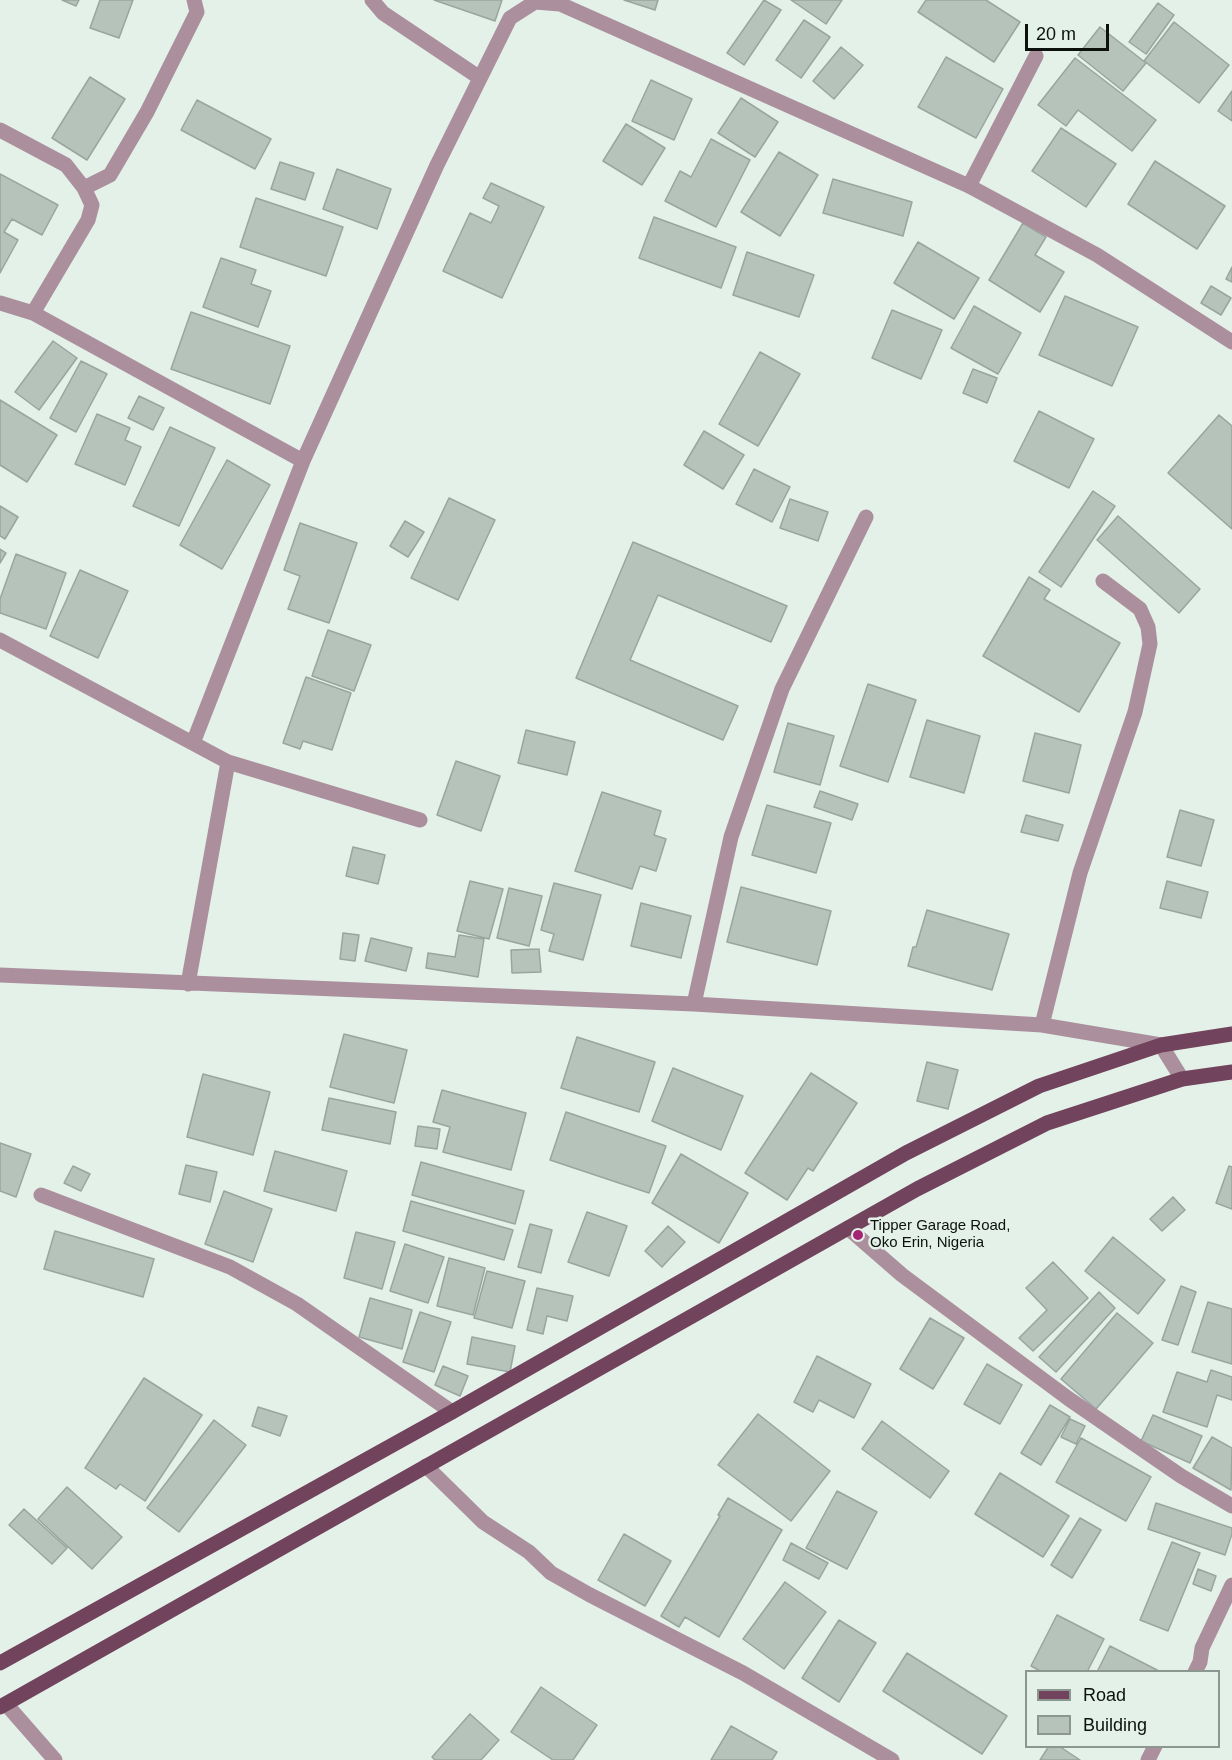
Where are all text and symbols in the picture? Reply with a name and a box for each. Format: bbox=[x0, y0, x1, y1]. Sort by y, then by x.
scale bar bbox=[1028, 12, 1112, 50]
text: 20 m bbox=[1036, 24, 1076, 44]
place label: Tipper Garage Road, Oko Erin, Nigeria bbox=[870, 1217, 1010, 1252]
marker: Tipper Garage Road, Oko Erin, Nigeria bbox=[851, 1228, 865, 1242]
legend bbox=[1025, 1670, 1220, 1748]
text: Road bbox=[1083, 1685, 1126, 1705]
text: Building bbox=[1083, 1715, 1147, 1735]

